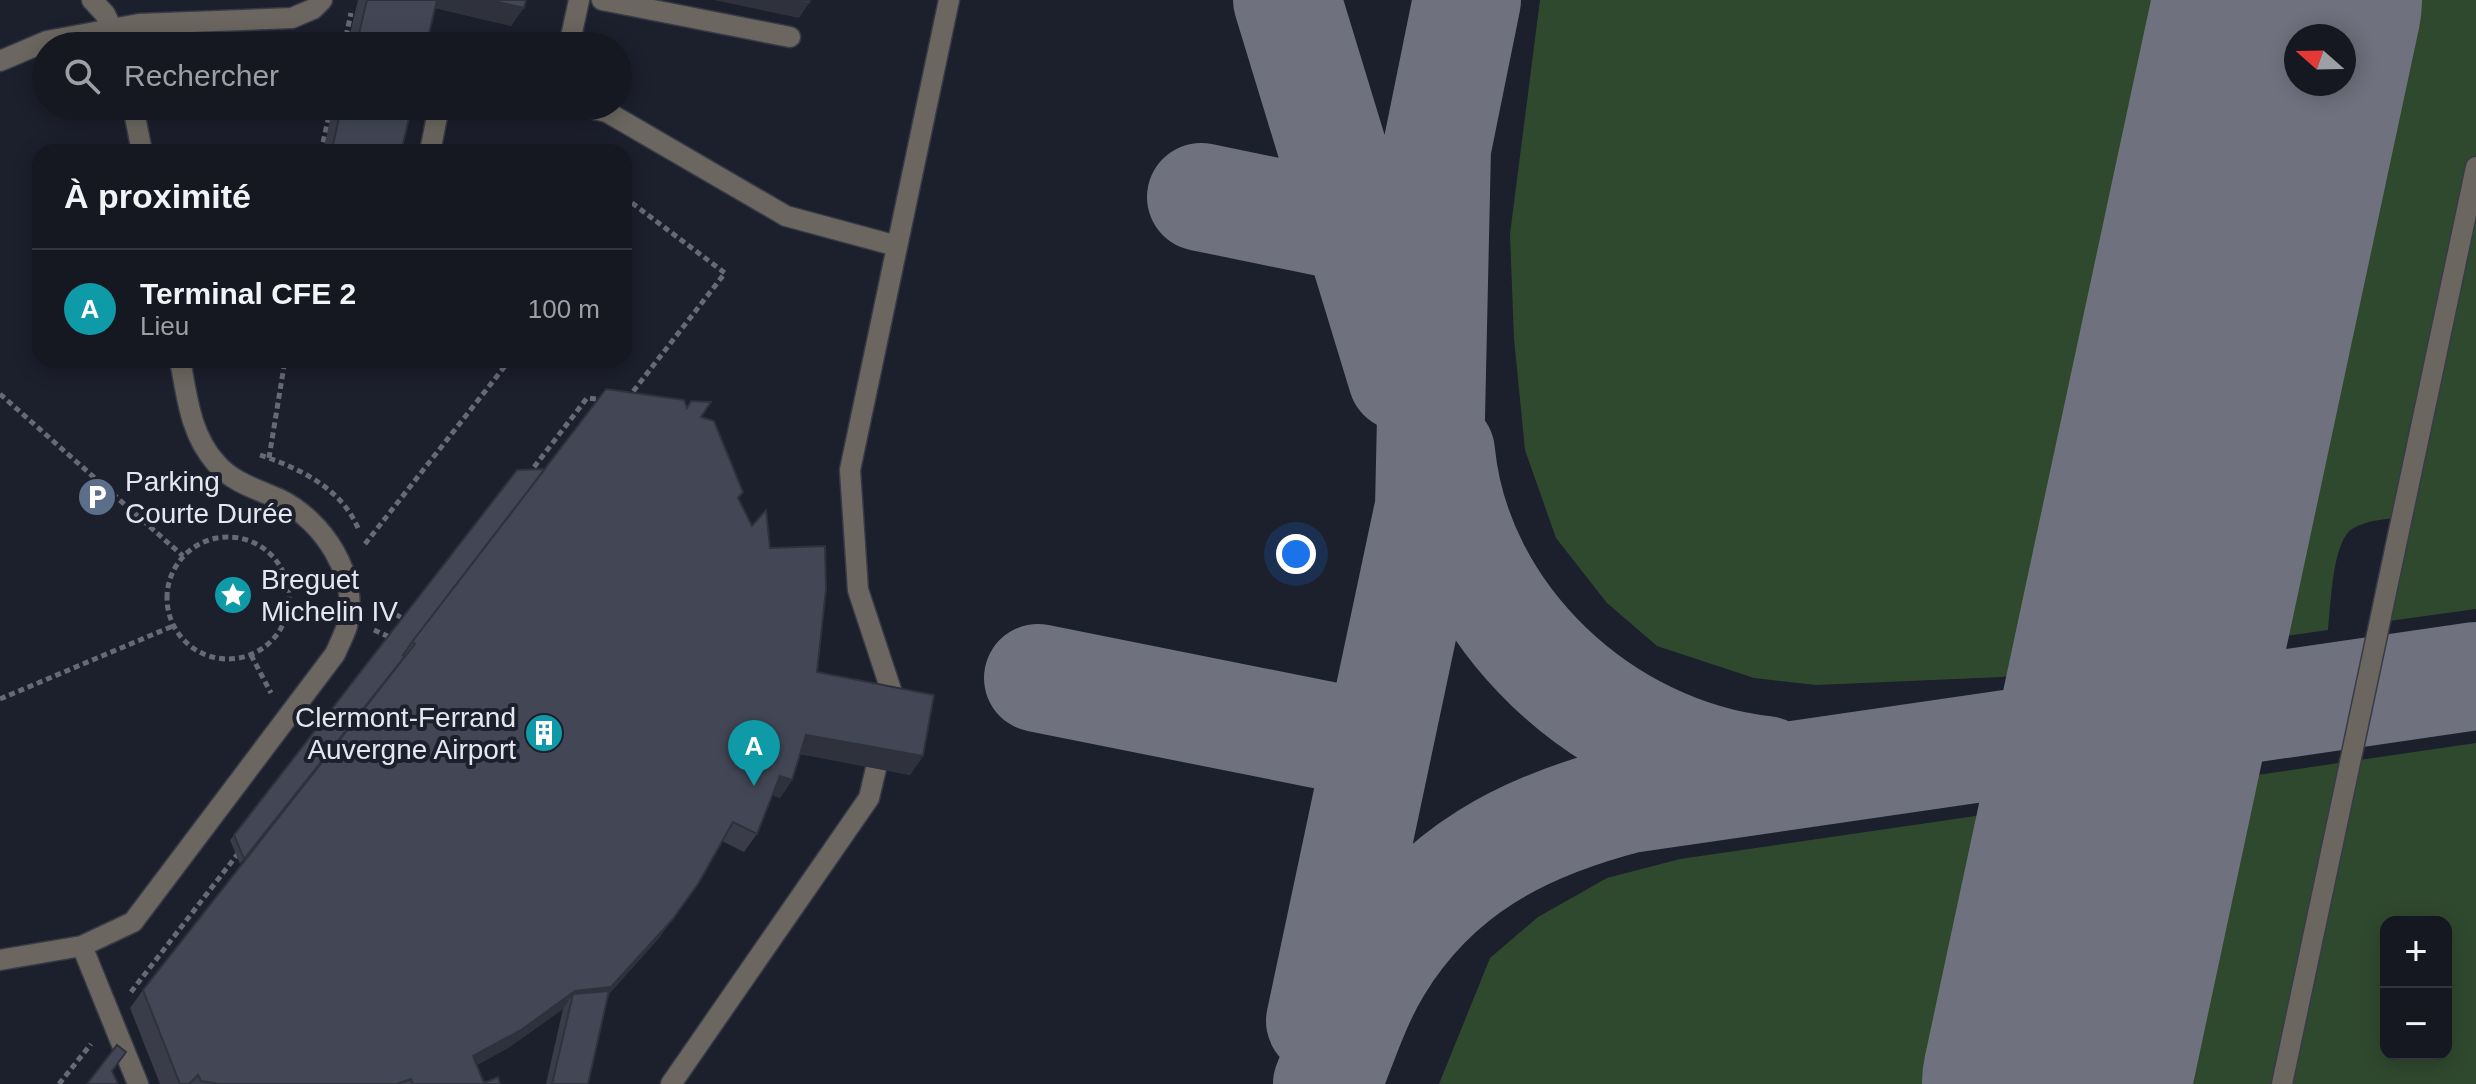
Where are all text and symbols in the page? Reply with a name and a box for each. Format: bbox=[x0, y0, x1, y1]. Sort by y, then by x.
north arrow bbox=[2284, 24, 2356, 96]
search box bbox=[32, 32, 632, 120]
icon: search bbox=[60, 54, 104, 98]
text: Rechercher bbox=[124, 59, 279, 92]
text: À proximité bbox=[64, 177, 251, 215]
text: Terminal CFE 2 bbox=[140, 277, 356, 310]
text: A bbox=[81, 294, 99, 324]
text: 100 m bbox=[528, 294, 600, 324]
text: Lieu bbox=[140, 311, 189, 341]
place label: Parking Courte Durée bbox=[125, 466, 293, 529]
parking icon: Parking Courte Durée bbox=[76, 476, 118, 518]
your location bbox=[1276, 534, 1316, 574]
place label: Breguet Michelin IV bbox=[261, 564, 398, 627]
place icon: Breguet Michelin IV bbox=[212, 574, 254, 616]
place label: Clermont-Ferrand Auvergne Airport bbox=[295, 702, 516, 765]
building icon: Clermont-Ferrand Auvergne Airport bbox=[523, 712, 565, 754]
pin: A bbox=[728, 720, 780, 786]
map controls bbox=[2380, 916, 2452, 1060]
button: + bbox=[2380, 916, 2452, 988]
button: − bbox=[2380, 988, 2452, 1060]

